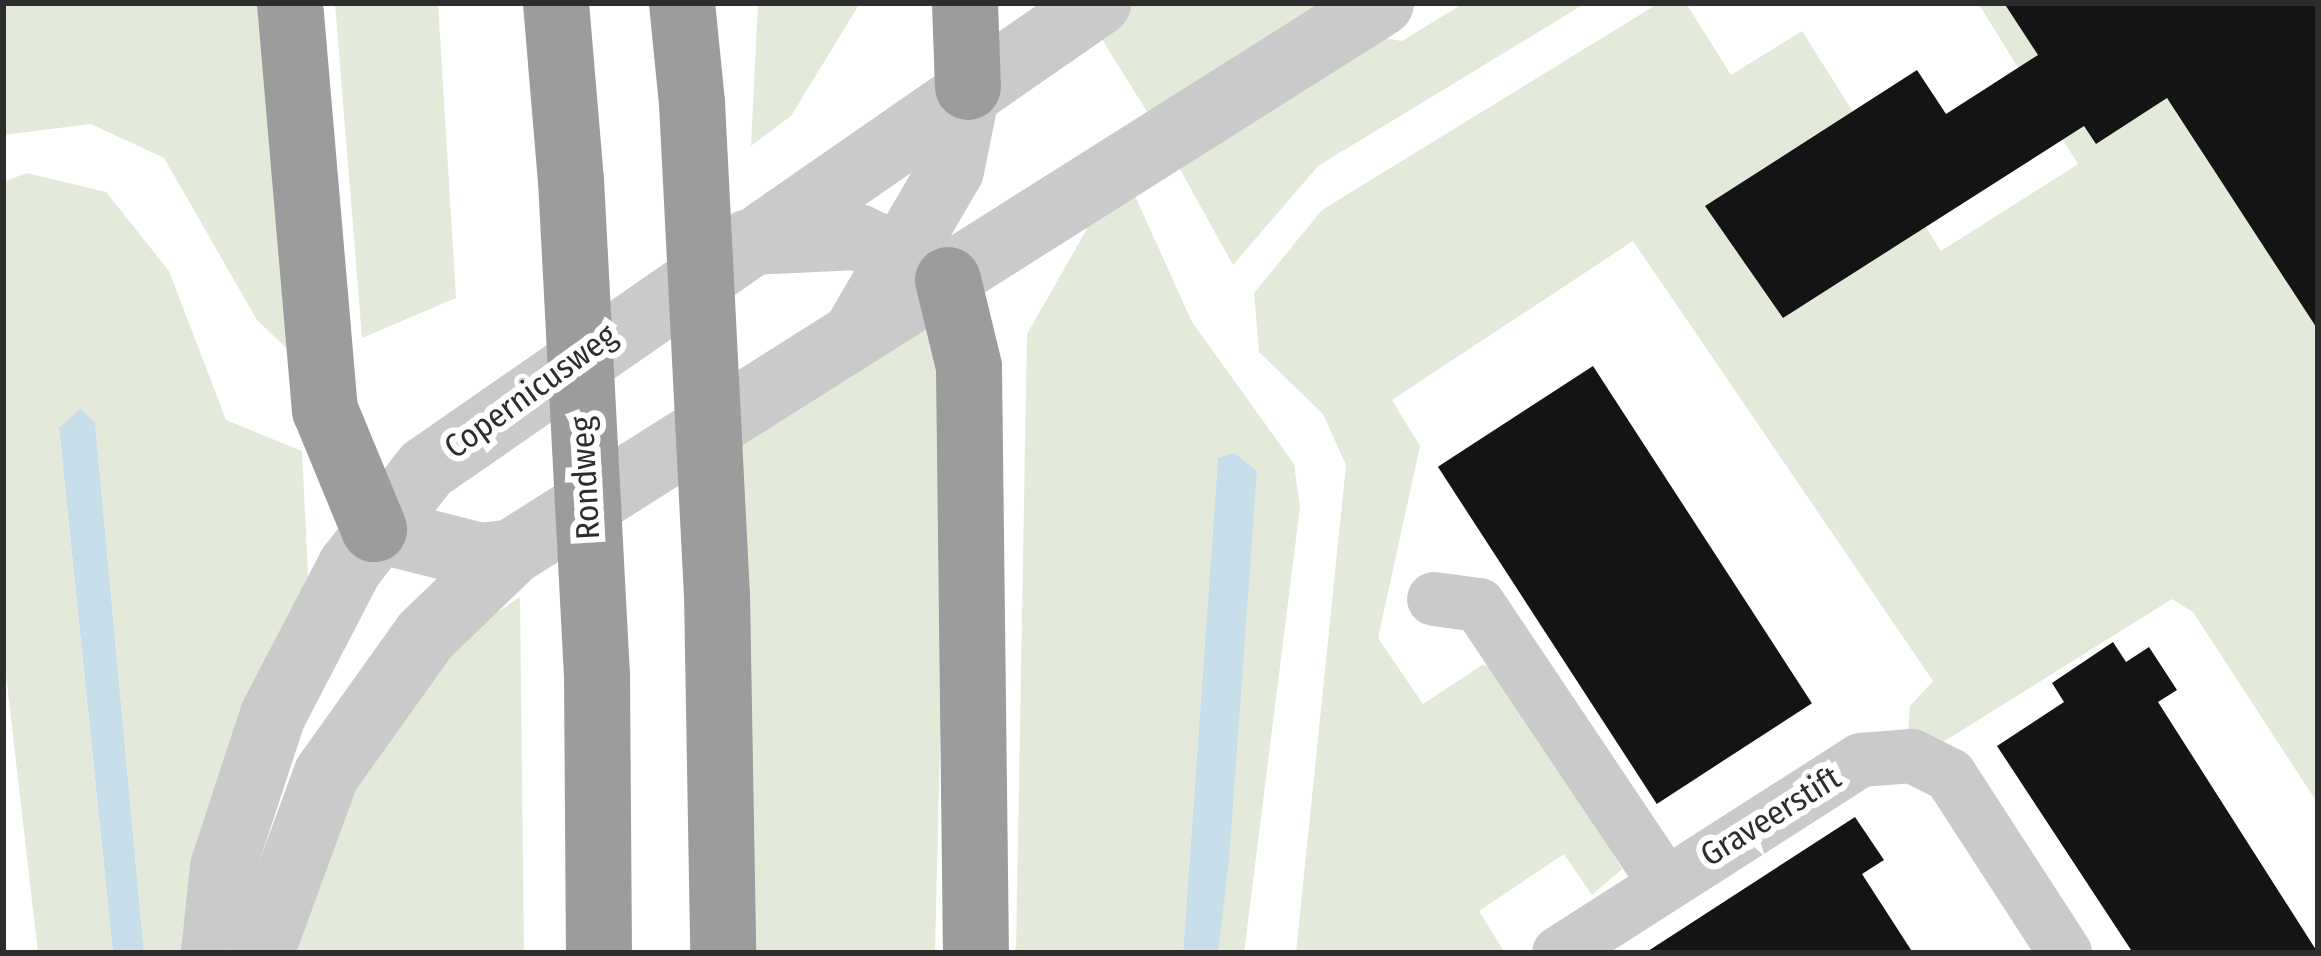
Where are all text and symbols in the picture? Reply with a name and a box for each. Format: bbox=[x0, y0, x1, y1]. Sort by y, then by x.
street label: Copernicusweg bbox=[437, 316, 625, 468]
street label: Rondweg bbox=[563, 415, 609, 541]
street label: Graveerstift bbox=[1694, 759, 1848, 875]

